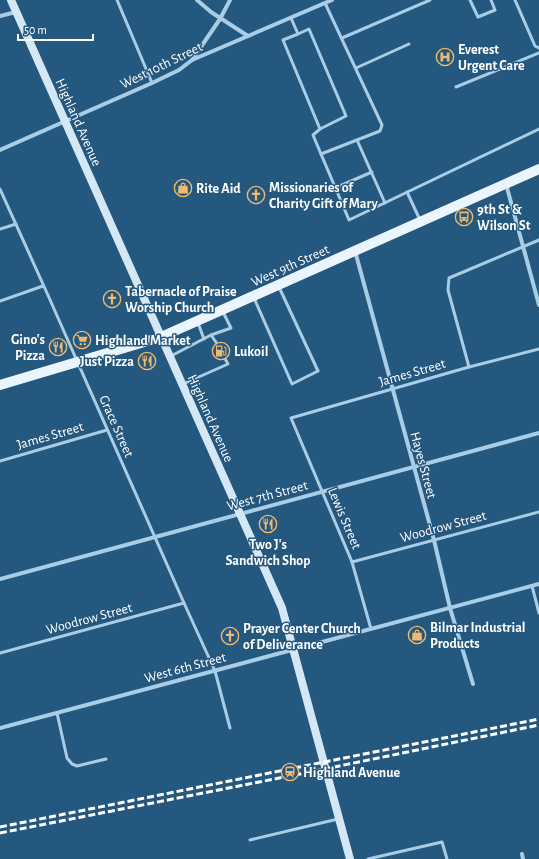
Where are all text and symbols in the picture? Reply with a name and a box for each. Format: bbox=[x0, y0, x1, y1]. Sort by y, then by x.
scale bar bbox=[18, 16, 93, 42]
text: 50 m bbox=[24, 24, 47, 36]
street label: West 10th Street bbox=[118, 40, 205, 92]
place label: Everest Urgent Care bbox=[458, 43, 525, 73]
hospital icon: Everest Urgent Care bbox=[435, 47, 455, 67]
street label: Highland Avenue bbox=[52, 76, 104, 168]
shop icon: Rite Aid bbox=[173, 178, 193, 198]
place label: Missionaries of Charity Gift of Mary bbox=[269, 181, 378, 211]
place label: Rite Aid bbox=[196, 182, 241, 196]
church icon: Missionaries of Charity Gift of Mary bbox=[246, 185, 266, 205]
place label: 9th St & Wilson St bbox=[477, 203, 531, 233]
bus stop icon: 9th St & Wilson St bbox=[454, 207, 474, 227]
street label: West 9th Street bbox=[249, 242, 332, 289]
place label: Tabernacle of Praise Worship Church bbox=[125, 285, 237, 315]
church icon: Tabernacle of Praise Worship Church bbox=[102, 289, 122, 309]
supermarket icon: Highland Market bbox=[72, 330, 92, 350]
place label: Gino's Pizza bbox=[11, 333, 45, 363]
place label: Highland Market bbox=[95, 334, 191, 348]
restaurant icon: Gino's Pizza bbox=[48, 337, 68, 357]
fuel station icon: Lukoil bbox=[211, 341, 231, 361]
place label: Lukoil bbox=[234, 345, 268, 359]
restaurant icon: Just Pizza bbox=[137, 351, 157, 371]
place label: Just Pizza bbox=[80, 355, 134, 369]
street label: James Street bbox=[377, 357, 448, 389]
street label: Highland Avenue bbox=[184, 372, 236, 464]
street label: Grace Street bbox=[96, 393, 136, 460]
street label: James Street bbox=[15, 420, 86, 452]
street label: Hayes Street bbox=[407, 430, 439, 501]
street label: West 7th Street bbox=[225, 478, 310, 513]
street label: Lewis Street bbox=[325, 486, 363, 552]
street label: Woodrow Street bbox=[399, 509, 488, 545]
restaurant icon: Two J's Sandwich Shop bbox=[258, 514, 278, 534]
place label: Two J's Sandwich Shop bbox=[225, 538, 311, 568]
street label: Woodrow Street bbox=[45, 601, 134, 637]
place label: Bilmar Industrial Products bbox=[430, 621, 526, 651]
place label: Prayer Center Church of Deliverance bbox=[243, 622, 361, 652]
shop icon: Bilmar Industrial Products bbox=[407, 625, 427, 645]
church icon: Prayer Center Church of Deliverance bbox=[220, 626, 240, 646]
street label: West 6th Street bbox=[143, 650, 228, 686]
station icon: Highland Avenue bbox=[280, 762, 300, 782]
place label: Highland Avenue bbox=[303, 766, 401, 780]

